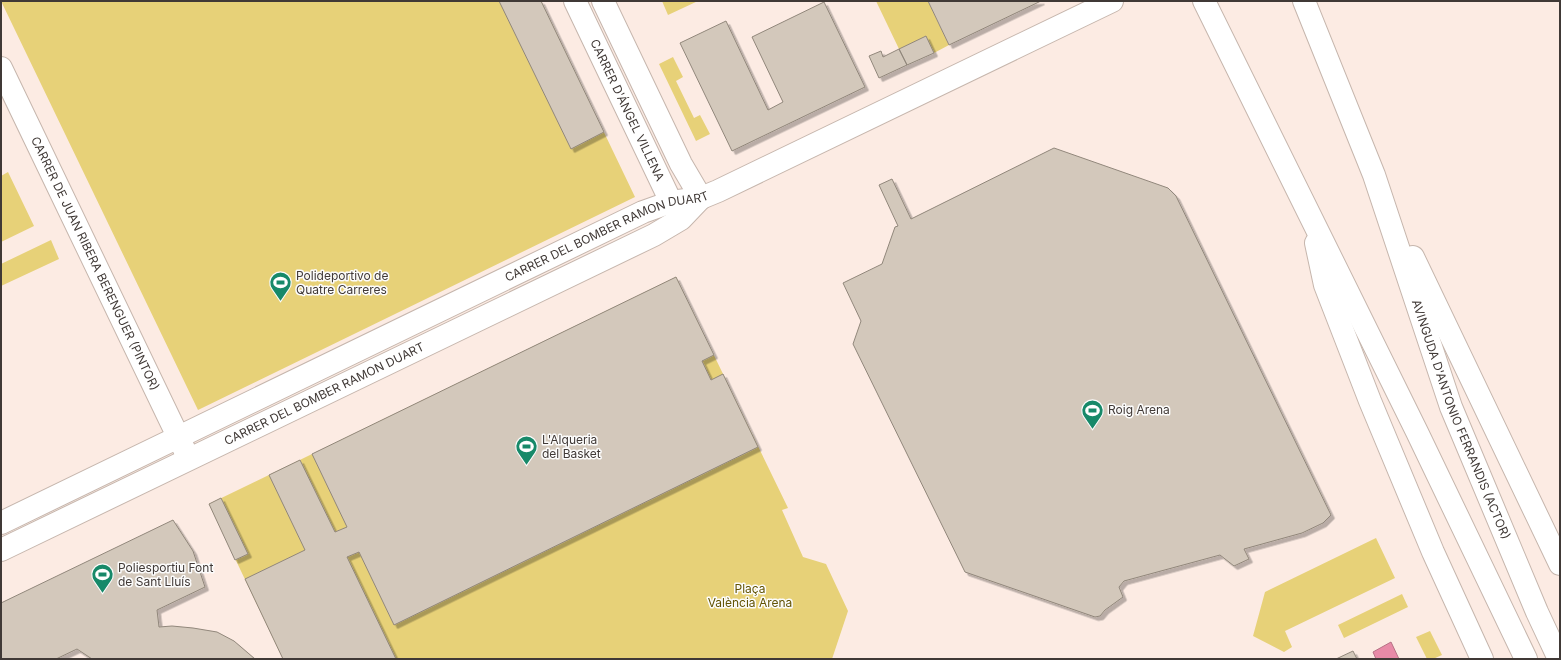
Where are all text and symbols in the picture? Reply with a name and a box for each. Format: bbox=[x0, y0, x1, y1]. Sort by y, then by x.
street label: CARRER D'ÁNGEL VILLENA bbox=[587, 37, 668, 183]
street label: CARRER DE JUAN RIBERA BERENGUER (PINTOR) bbox=[28, 134, 163, 393]
street label: CARRER DEL BOMBER RAMON DUART bbox=[502, 188, 711, 285]
place label: Polideportivo de Quatre Carreres bbox=[296, 268, 388, 297]
sports icon: Polideportivo de Quatre Carreres bbox=[268, 270, 294, 303]
street label: AVINGUDA D'ANTONIO FERRANDIS (ACTOR) bbox=[1409, 297, 1514, 541]
street label: CARRER DEL BOMBER RAMON DUART bbox=[222, 339, 427, 448]
sports icon: Roig Arena bbox=[1079, 397, 1105, 430]
place label: Roig Arena bbox=[1108, 402, 1170, 417]
place label: L'Alqueria del Basket bbox=[542, 432, 601, 461]
sports icon: L'Alqueria del Basket bbox=[513, 434, 539, 467]
place label: Poliesportiu Font de Sant Lluís bbox=[118, 560, 213, 589]
sports icon: Poliesportiu Font de Sant Lluís bbox=[90, 562, 116, 595]
park label: Plaça València Arena bbox=[708, 581, 792, 610]

